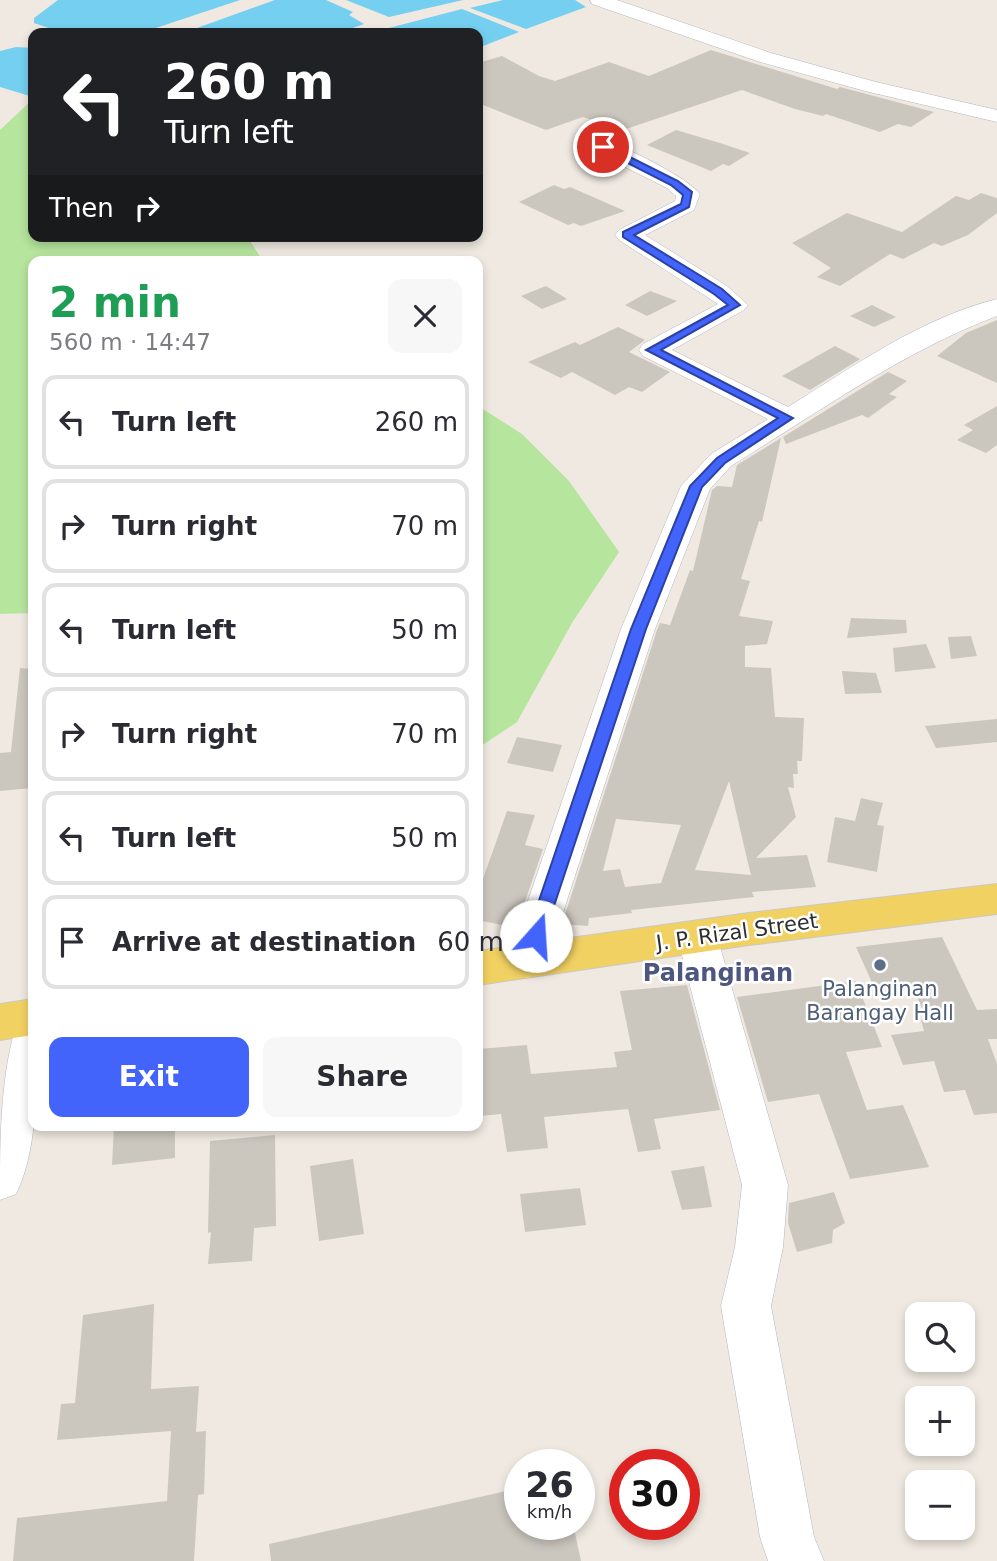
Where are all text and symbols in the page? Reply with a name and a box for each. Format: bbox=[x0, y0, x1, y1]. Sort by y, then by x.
text: 260 m bbox=[164, 54, 334, 111]
icon: left bbox=[49, 56, 140, 147]
text: Turn left bbox=[164, 113, 294, 151]
pin bbox=[573, 117, 633, 177]
icon: arrive bbox=[584, 128, 622, 166]
icon: right bbox=[128, 189, 166, 227]
text: Then bbox=[49, 193, 114, 223]
text: 2 min bbox=[49, 278, 181, 327]
button: close bbox=[388, 279, 462, 353]
text: 560 m · 14:47 bbox=[49, 329, 211, 355]
icon: left bbox=[53, 403, 91, 441]
text: Turn left bbox=[112, 407, 236, 437]
text: 260 m bbox=[375, 407, 458, 437]
icon: right bbox=[53, 507, 91, 545]
text: Turn right bbox=[112, 511, 257, 541]
text: 70 m bbox=[391, 511, 458, 541]
icon: left bbox=[53, 611, 91, 649]
text: Turn left bbox=[112, 615, 236, 645]
text: 50 m bbox=[391, 615, 458, 645]
icon: right bbox=[53, 715, 91, 753]
text: Turn right bbox=[112, 719, 257, 749]
text: 70 m bbox=[391, 719, 458, 749]
icon: left bbox=[53, 819, 91, 857]
text: Turn left bbox=[112, 823, 236, 853]
text: 50 m bbox=[391, 823, 458, 853]
position arrow bbox=[499, 899, 573, 973]
street label: J. P. Rizal Street bbox=[653, 909, 819, 955]
icon: arrive bbox=[53, 923, 91, 961]
text: Arrive at destination bbox=[112, 927, 416, 957]
text: 60 m bbox=[437, 927, 504, 957]
marker: Palanginan Barangay Hall bbox=[872, 957, 888, 973]
district label: Palanginan bbox=[643, 959, 793, 987]
place label: Palanginan Barangay Hall bbox=[806, 977, 954, 1025]
button: Exit bbox=[49, 1037, 249, 1117]
button: Share bbox=[263, 1037, 462, 1117]
map controls bbox=[905, 1302, 975, 1540]
button: search bbox=[905, 1302, 975, 1372]
button: + bbox=[905, 1386, 975, 1456]
speed limit sign: 30 bbox=[609, 1449, 700, 1540]
text: 26 bbox=[525, 1465, 574, 1505]
button: − bbox=[905, 1470, 975, 1540]
text: km/h bbox=[527, 1501, 572, 1522]

